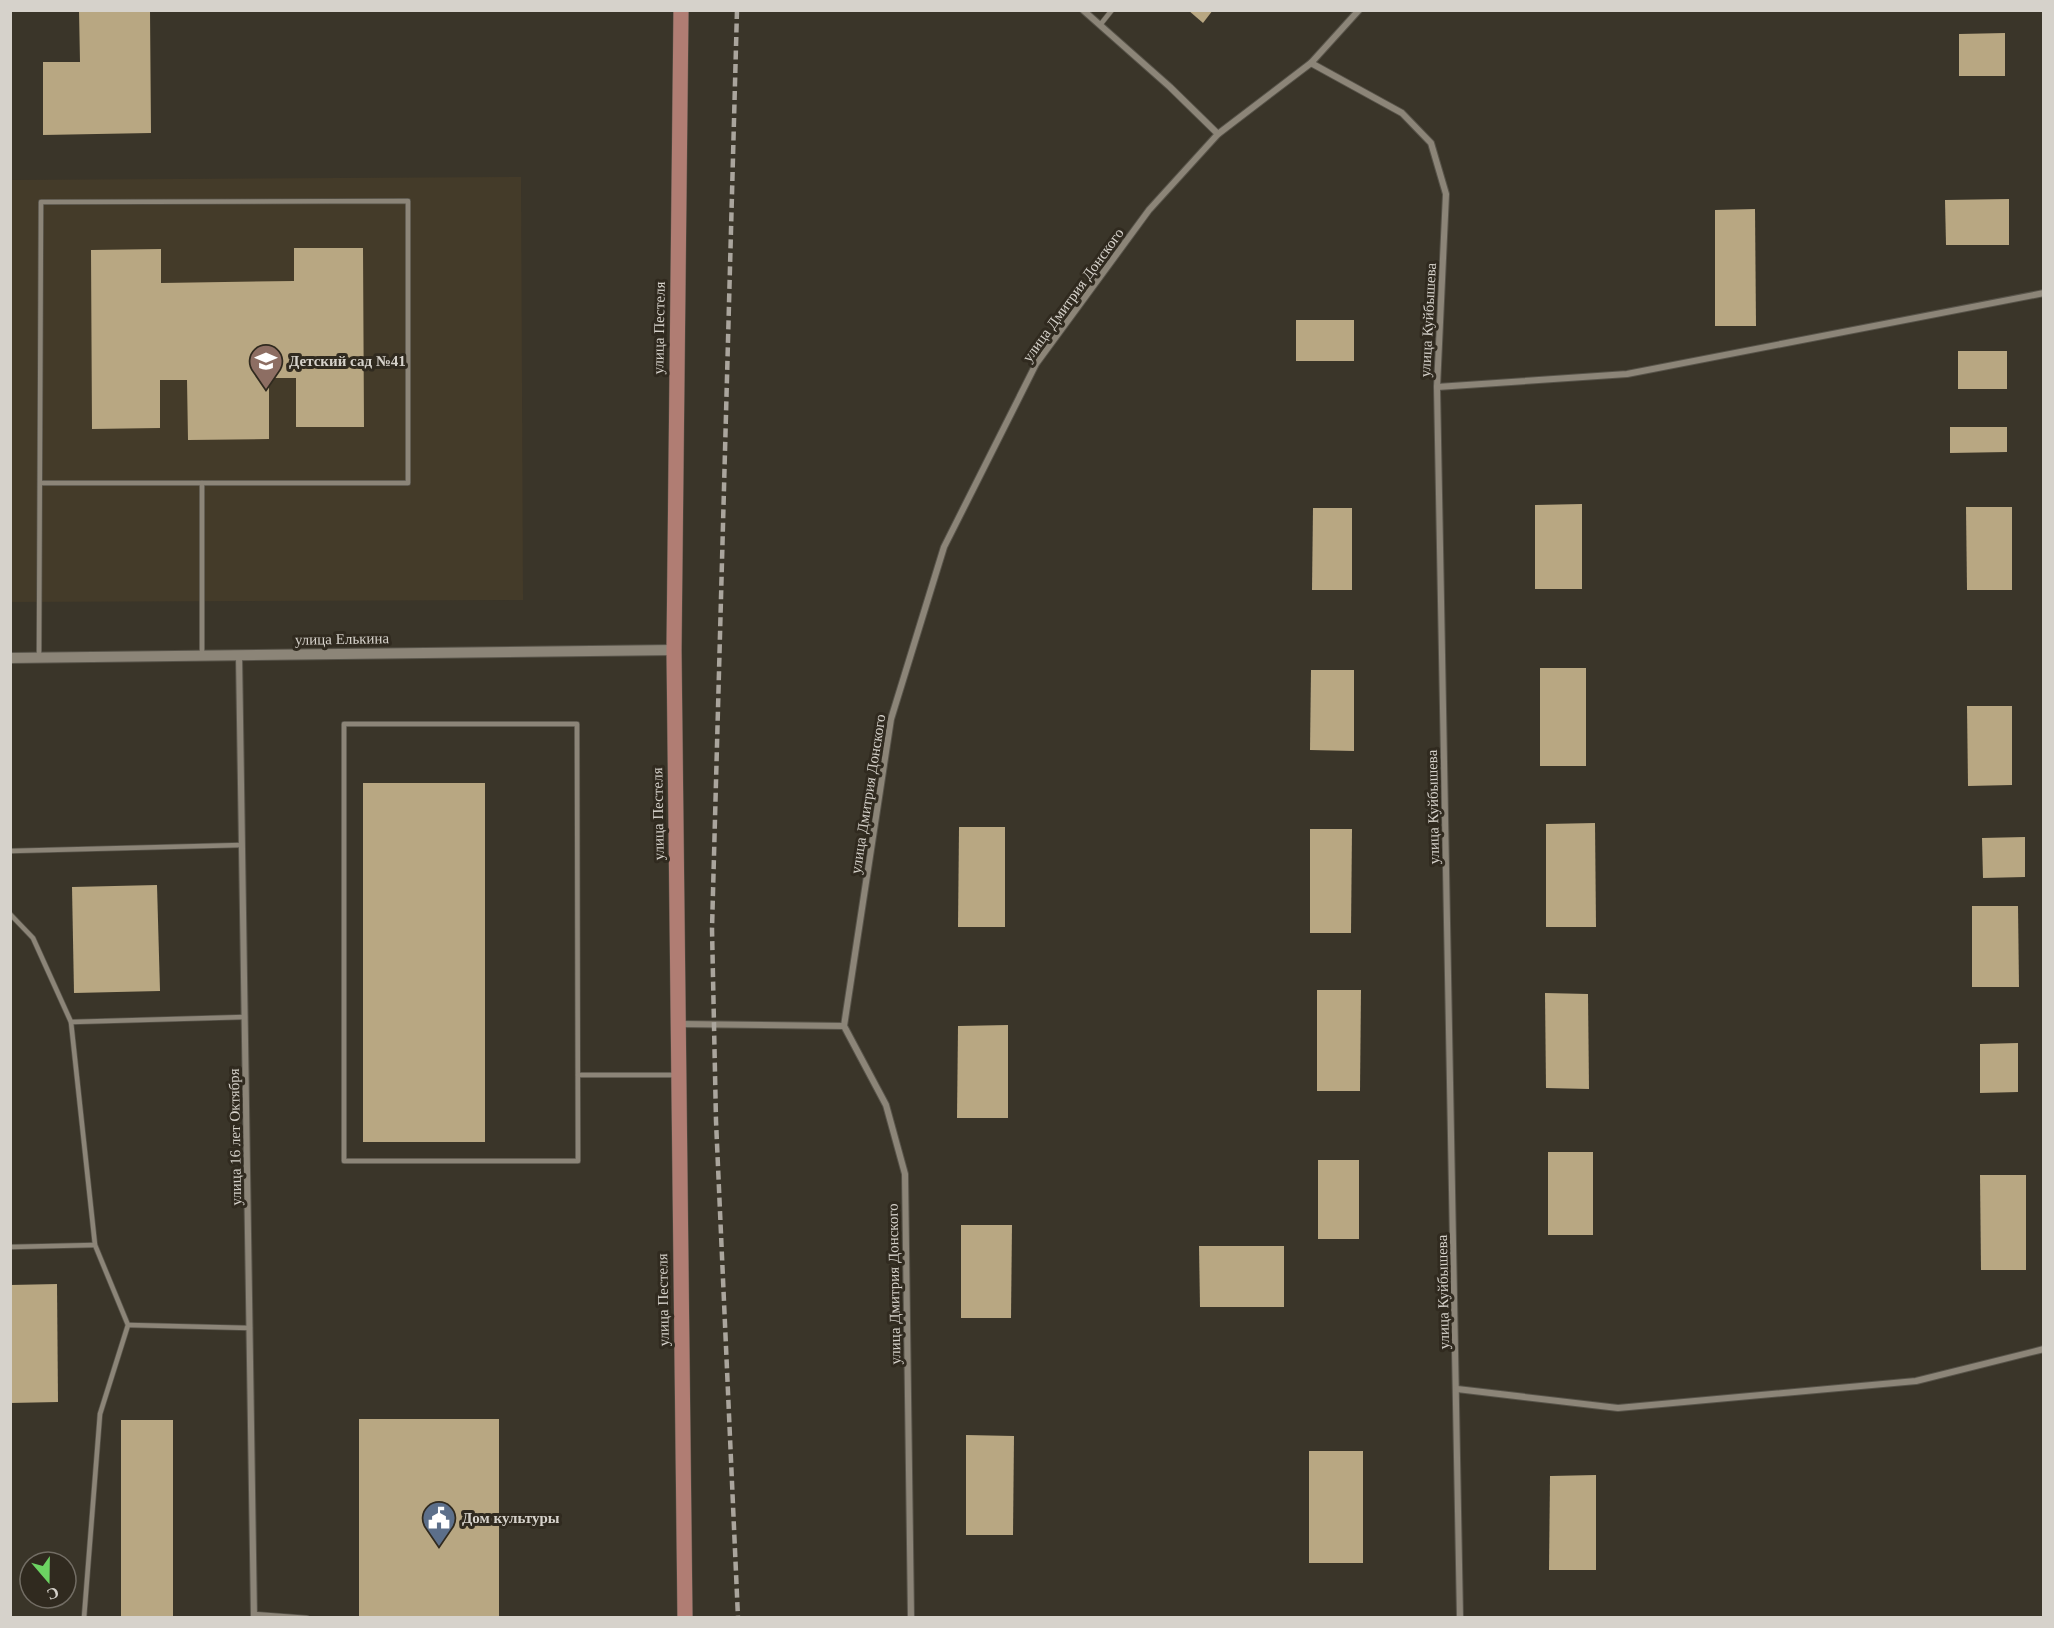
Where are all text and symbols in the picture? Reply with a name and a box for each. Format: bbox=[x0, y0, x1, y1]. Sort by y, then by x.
street label: улица Дмитрия Донского bbox=[1019, 225, 1127, 365]
street label: улица Куйбышева bbox=[1417, 262, 1439, 378]
street label: улица Пестеля bbox=[650, 281, 668, 375]
school or university icon: Детский сад №41 bbox=[248, 343, 284, 390]
place label: Детский сад №41 bbox=[289, 353, 406, 369]
street label: улица Елькина bbox=[295, 630, 390, 648]
street label: улица Дмитрия Донского bbox=[847, 713, 889, 875]
street label: улица Куйбышева bbox=[1424, 749, 1442, 864]
street label: улица Пестеля bbox=[649, 767, 667, 861]
street label: улица 16 лет Октября bbox=[226, 1068, 244, 1206]
street label: улица Дмитрия Донского bbox=[885, 1203, 903, 1365]
street label: улица Куйбышева bbox=[1434, 1234, 1452, 1349]
street label: улица Пестеля bbox=[654, 1253, 672, 1347]
public building icon: Дом культуры bbox=[421, 1500, 457, 1547]
place label: Дом культуры bbox=[462, 1510, 560, 1526]
north arrow bbox=[18, 1550, 78, 1610]
text: С bbox=[45, 1584, 61, 1604]

